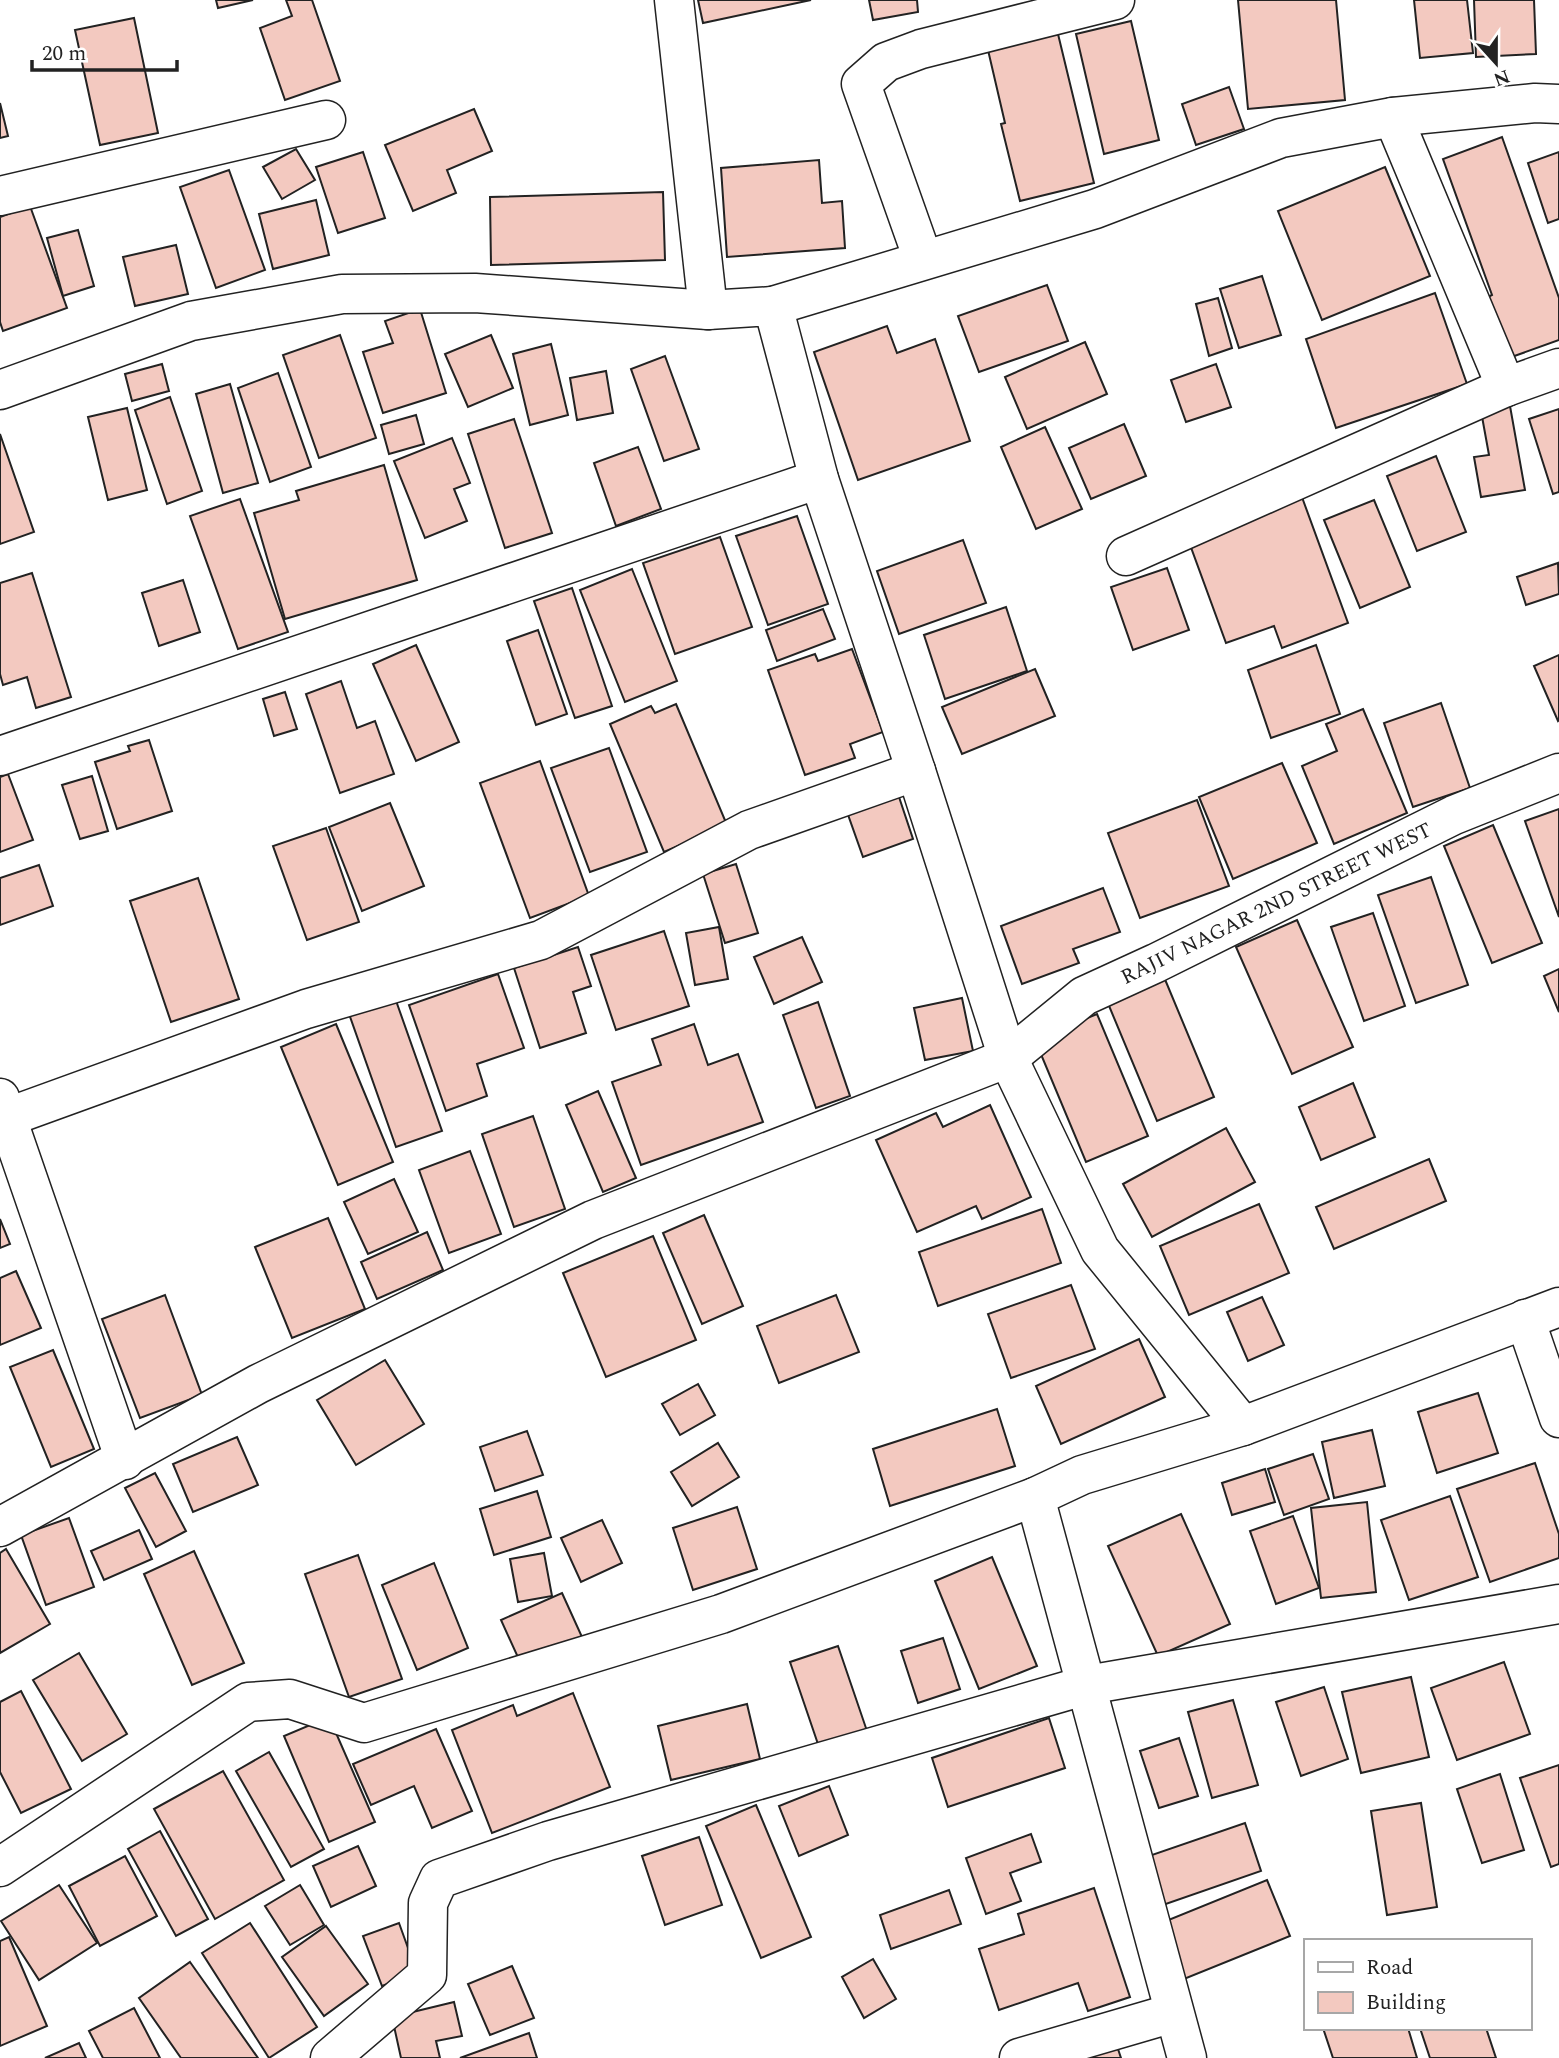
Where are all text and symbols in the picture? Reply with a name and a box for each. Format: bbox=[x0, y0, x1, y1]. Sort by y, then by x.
scale bar bbox=[32, 28, 177, 72]
north arrow bbox=[1461, 28, 1531, 98]
text: 20 m bbox=[42, 38, 86, 70]
text: N bbox=[1489, 61, 1514, 94]
street label: RAJIV NAGAR 2ND STREET WEST bbox=[1115, 814, 1437, 993]
legend bbox=[1304, 1939, 1531, 2030]
text: Road bbox=[1366, 1952, 1413, 1984]
text: Building bbox=[1366, 1987, 1446, 2019]

